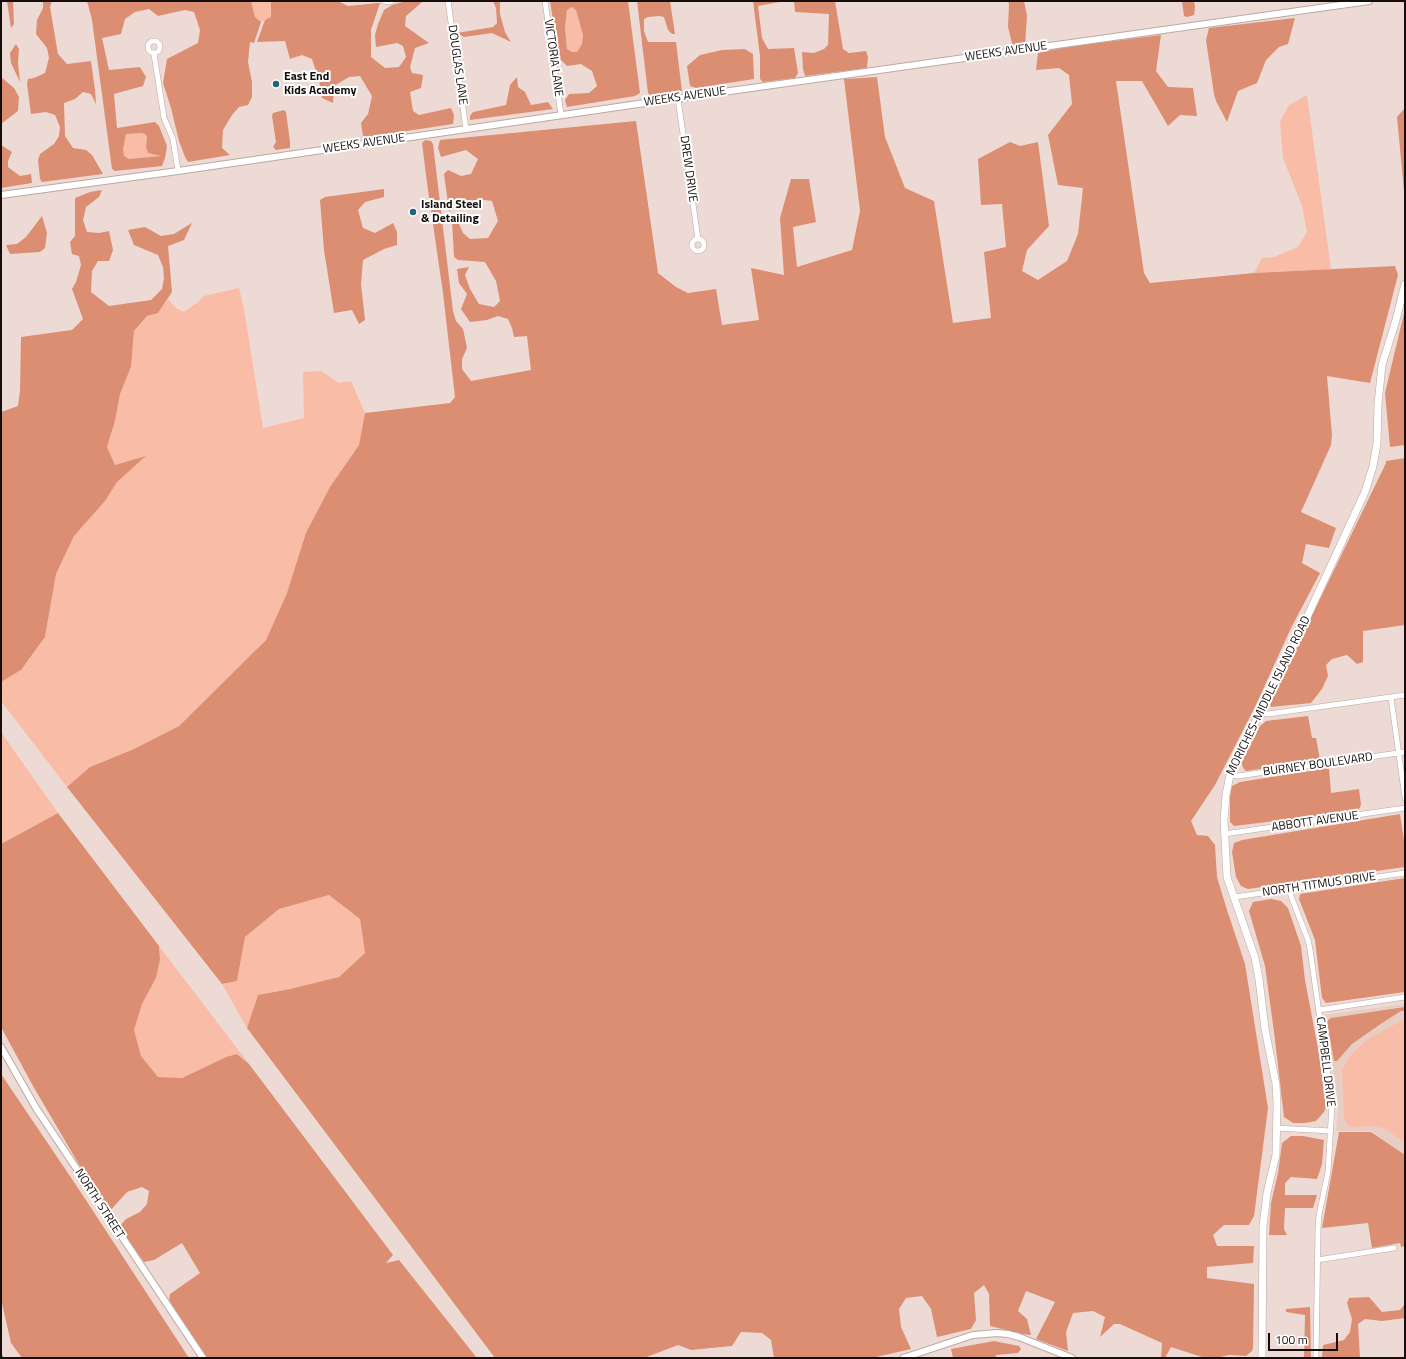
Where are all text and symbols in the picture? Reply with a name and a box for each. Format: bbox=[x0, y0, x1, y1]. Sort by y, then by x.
street label: VICTORIA LANE bbox=[540, 18, 566, 98]
street label: DOUGLAS LANE bbox=[444, 24, 470, 106]
street label: WEEKS AVENUE bbox=[964, 39, 1048, 65]
place label: East End Kids Academy bbox=[284, 70, 356, 98]
marker: East End Kids Academy bbox=[271, 79, 281, 89]
street label: WEEKS AVENUE bbox=[643, 84, 727, 110]
street label: WEEKS AVENUE bbox=[322, 131, 406, 157]
street label: DREW DRIVE bbox=[676, 135, 700, 203]
place label: Island Steel & Detailing bbox=[421, 198, 482, 226]
marker: Island Steel & Detailing bbox=[408, 207, 418, 217]
street label: MORICHES-MIDDLE ISLAND ROAD bbox=[1224, 614, 1314, 778]
street label: BURNEY BOULEVARD bbox=[1262, 750, 1374, 780]
street label: ABBOTT AVENUE bbox=[1271, 809, 1359, 835]
street label: NORTH TITMUS DRIVE bbox=[1261, 870, 1377, 900]
street label: CAMPBELL DRIVE bbox=[1312, 1016, 1338, 1108]
street label: NORTH STREET bbox=[71, 1166, 127, 1242]
scale bar bbox=[1270, 1325, 1340, 1351]
text: 100 m bbox=[1275, 1330, 1308, 1349]

